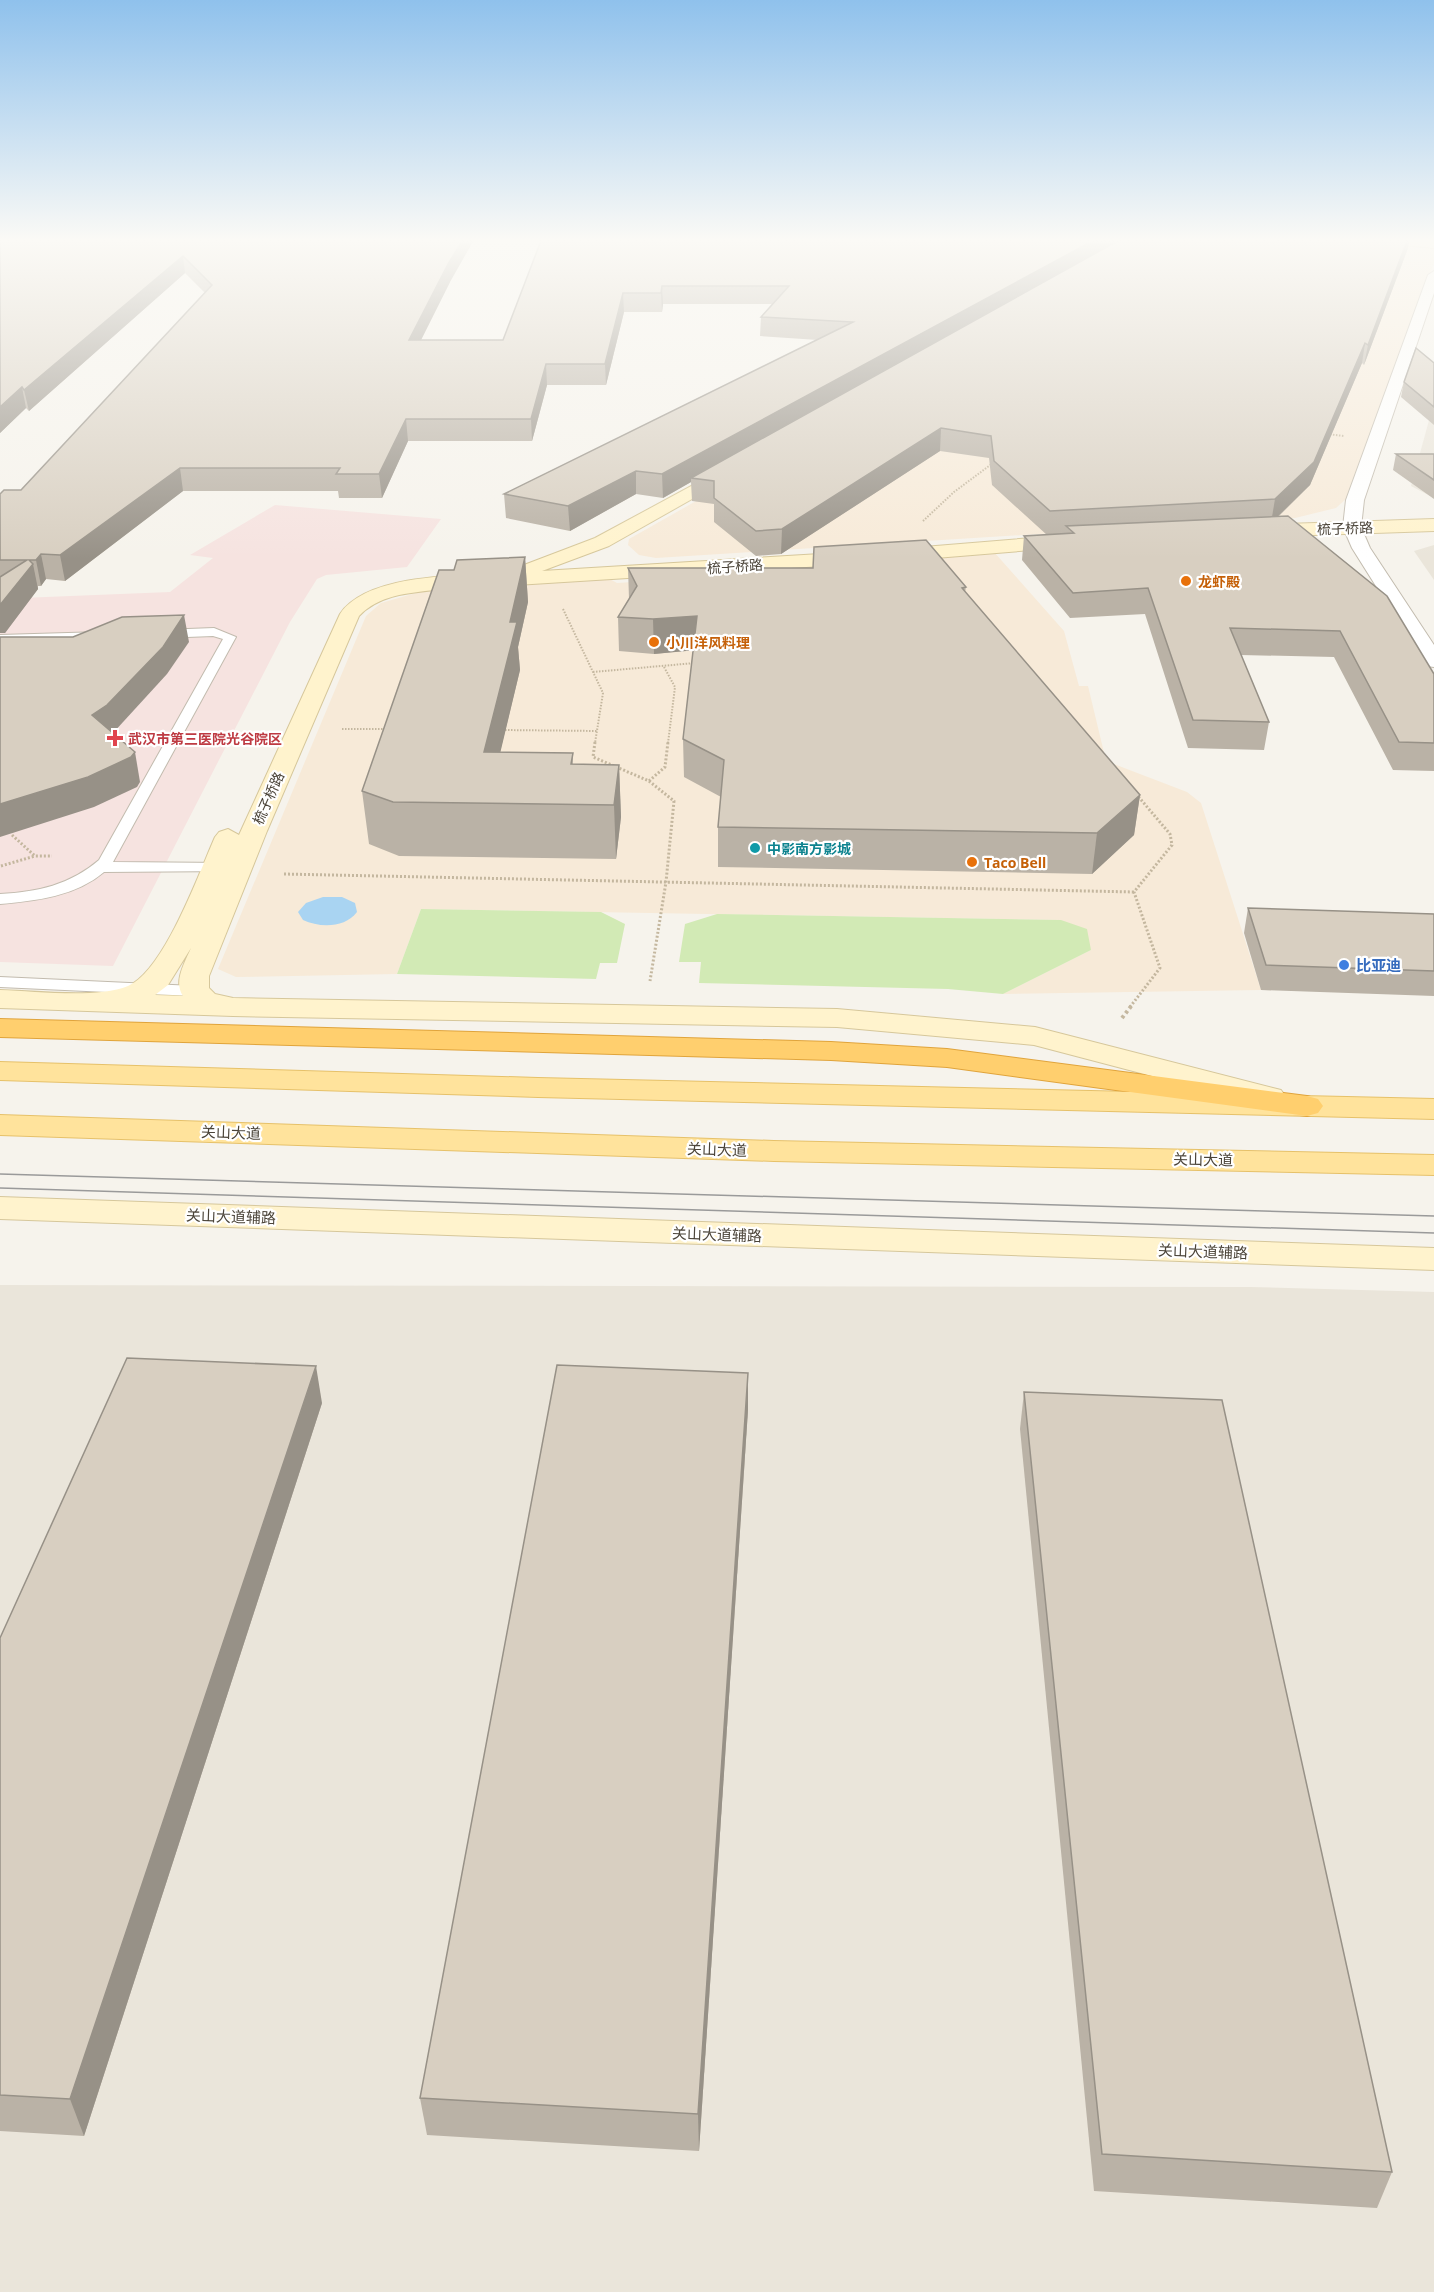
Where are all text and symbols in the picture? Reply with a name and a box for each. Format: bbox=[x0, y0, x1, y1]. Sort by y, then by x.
street label: 梳子桥路 bbox=[1317, 518, 1373, 538]
street label: 梳子桥路 bbox=[706, 555, 764, 577]
place label: 龙虾殿 bbox=[1198, 572, 1240, 591]
marker: 龙虾殿 bbox=[1179, 574, 1193, 588]
place label: 小川洋风料理 bbox=[666, 633, 750, 652]
marker: 小川洋风料理 bbox=[647, 635, 661, 649]
marker: 武汉市第三医院光谷院区 bbox=[106, 729, 124, 747]
place label: 武汉市第三医院光谷院区 bbox=[128, 729, 282, 748]
street label: 梳子桥路 bbox=[248, 769, 288, 827]
place label: 中影南方影城 bbox=[767, 839, 851, 858]
marker: 中影南方影城 bbox=[748, 841, 762, 855]
place label: Taco Bell bbox=[984, 853, 1046, 872]
marker: Taco Bell bbox=[965, 855, 979, 869]
place label: 比亚迪 bbox=[1356, 955, 1401, 975]
marker: 比亚迪 bbox=[1337, 958, 1351, 972]
street label: 关山大道 bbox=[201, 1121, 261, 1143]
street label: 关山大道 bbox=[687, 1138, 747, 1160]
street label: 关山大道 bbox=[1173, 1148, 1233, 1170]
street label: 关山大道辅路 bbox=[186, 1204, 276, 1228]
street label: 关山大道辅路 bbox=[672, 1222, 762, 1246]
street label: 关山大道辅路 bbox=[1158, 1239, 1248, 1263]

